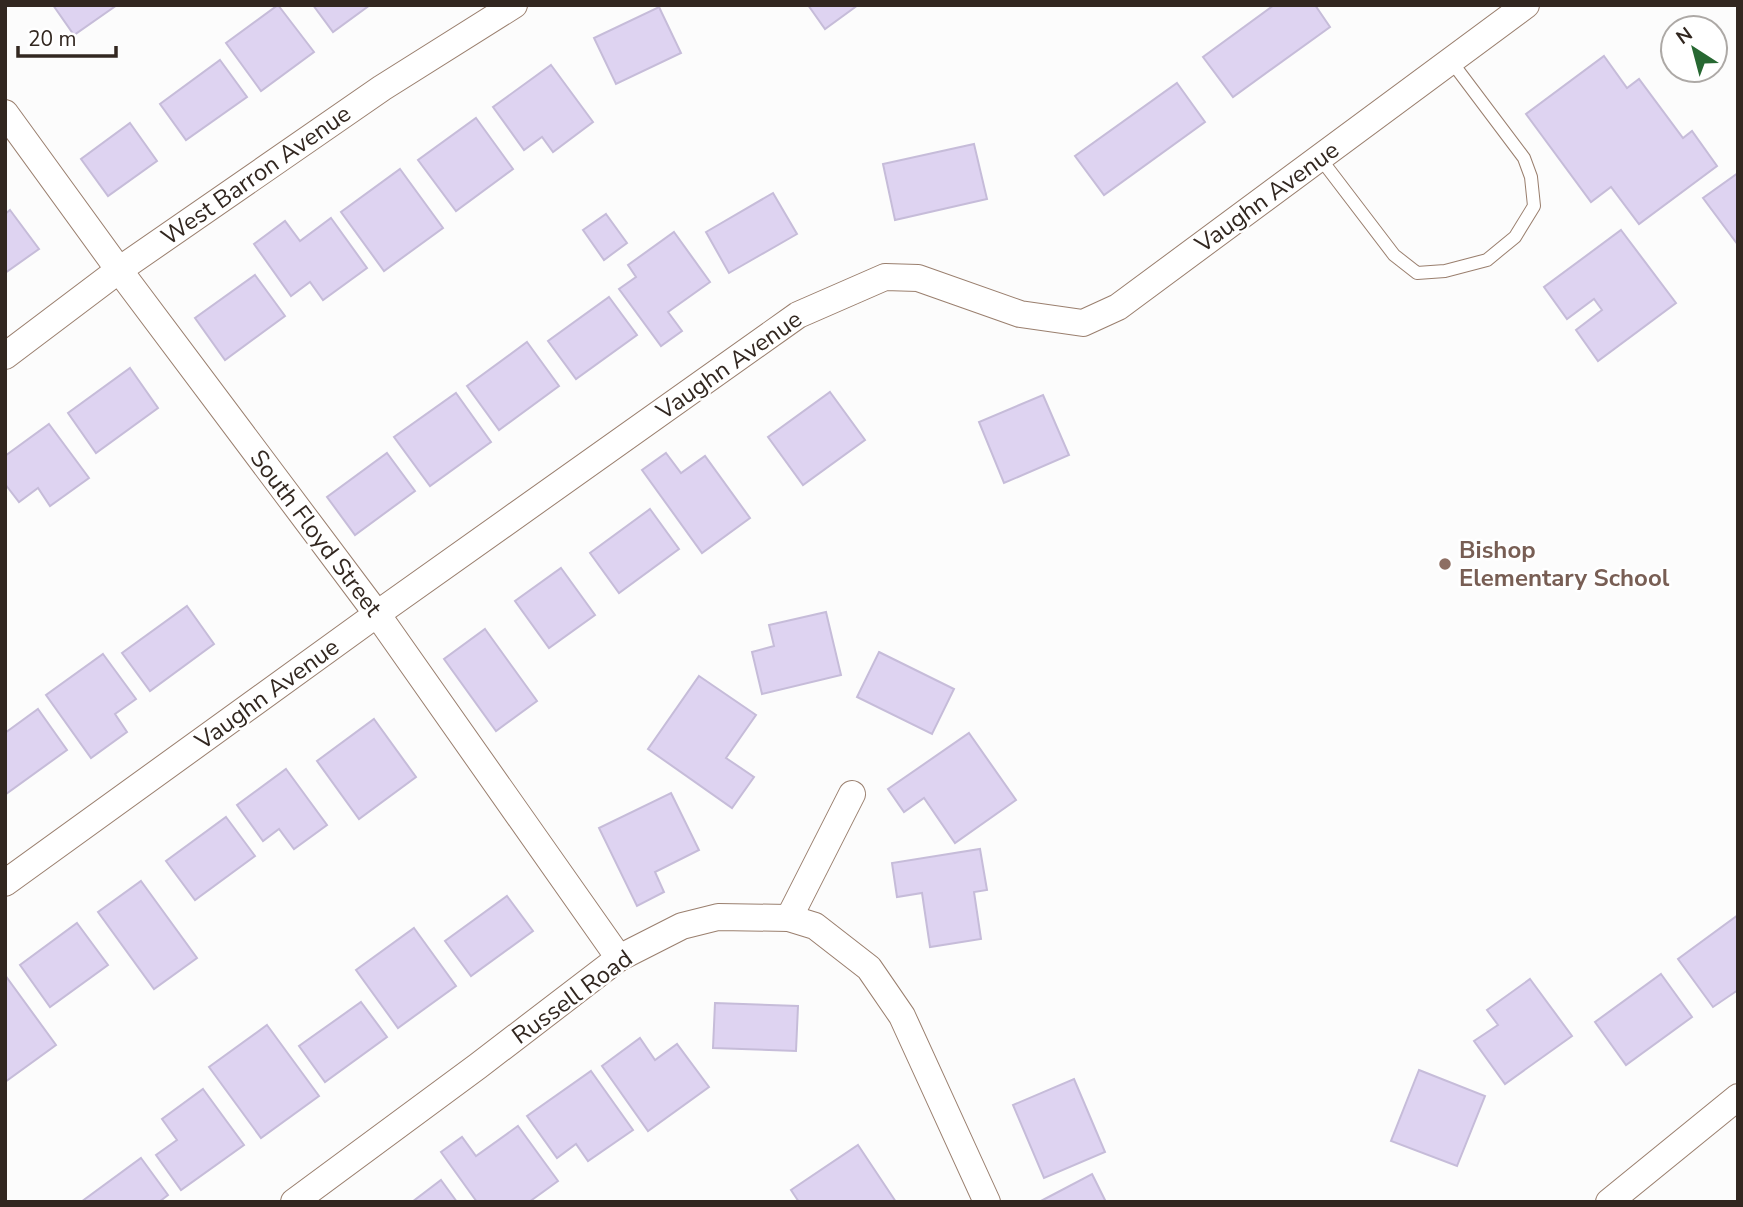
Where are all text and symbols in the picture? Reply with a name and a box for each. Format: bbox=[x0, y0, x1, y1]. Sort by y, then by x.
scale bar bbox=[18, 14, 116, 58]
north arrow bbox=[1659, 14, 1729, 84]
text: N bbox=[1671, 21, 1698, 51]
text: 20 m bbox=[28, 25, 77, 53]
street label: West Barron Avenue bbox=[155, 97, 357, 253]
street label: Vaughn Avenue bbox=[1188, 134, 1345, 261]
street label: Vaughn Avenue bbox=[649, 303, 808, 428]
street label: South Floyd Street bbox=[243, 443, 390, 623]
place label: Bishop Elementary School bbox=[1459, 534, 1670, 594]
marker: Bishop Elementary School bbox=[1437, 556, 1453, 572]
street label: Vaughn Avenue bbox=[188, 631, 345, 758]
street label: Russell Road bbox=[505, 942, 639, 1052]

